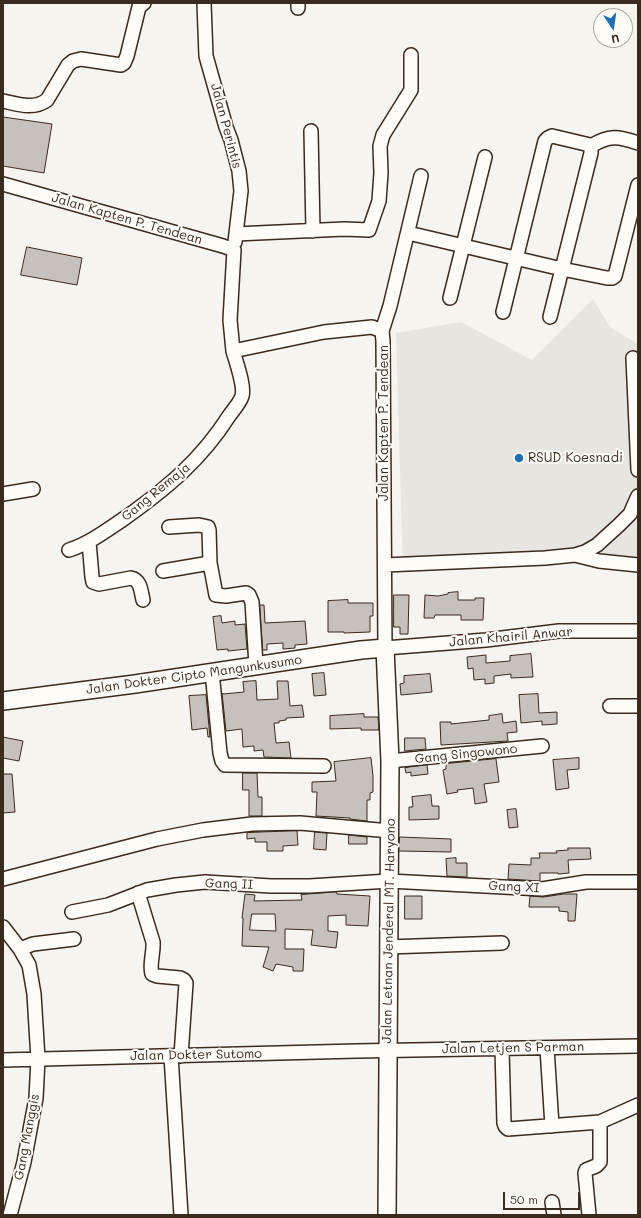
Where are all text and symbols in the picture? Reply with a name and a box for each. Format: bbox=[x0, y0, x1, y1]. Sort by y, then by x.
north arrow bbox=[593, 8, 633, 48]
text: U bbox=[610, 31, 621, 47]
street label: Jalan Perintis bbox=[207, 82, 245, 170]
street label: Jalan Kapten P. Tendean bbox=[50, 190, 204, 248]
street label: Jalan Kapten P. Tendean bbox=[376, 345, 392, 501]
place label: RSUD Koesnadi bbox=[528, 450, 623, 466]
marker: RSUD Koesnadi bbox=[513, 452, 525, 464]
street label: Gang Remaja bbox=[118, 460, 194, 524]
street label: Jalan Khairil Anwar bbox=[449, 624, 573, 650]
street label: Jalan Dokter Cipto Mangunkusumo bbox=[85, 652, 303, 698]
street label: Gang Singowono bbox=[414, 741, 518, 767]
street label: Jalan Letnan Jenderal MT. Haryono bbox=[379, 818, 399, 1044]
street label: Gang II bbox=[205, 875, 253, 893]
street label: Gang XI bbox=[488, 878, 540, 896]
street label: Jalan Letjen S Parman bbox=[442, 1039, 584, 1057]
street label: Jalan Dokter Sutomo bbox=[130, 1046, 262, 1064]
street label: Gang Manggis bbox=[11, 1092, 43, 1182]
scale bar bbox=[505, 1184, 582, 1210]
text: 50 m bbox=[510, 1191, 538, 1207]

